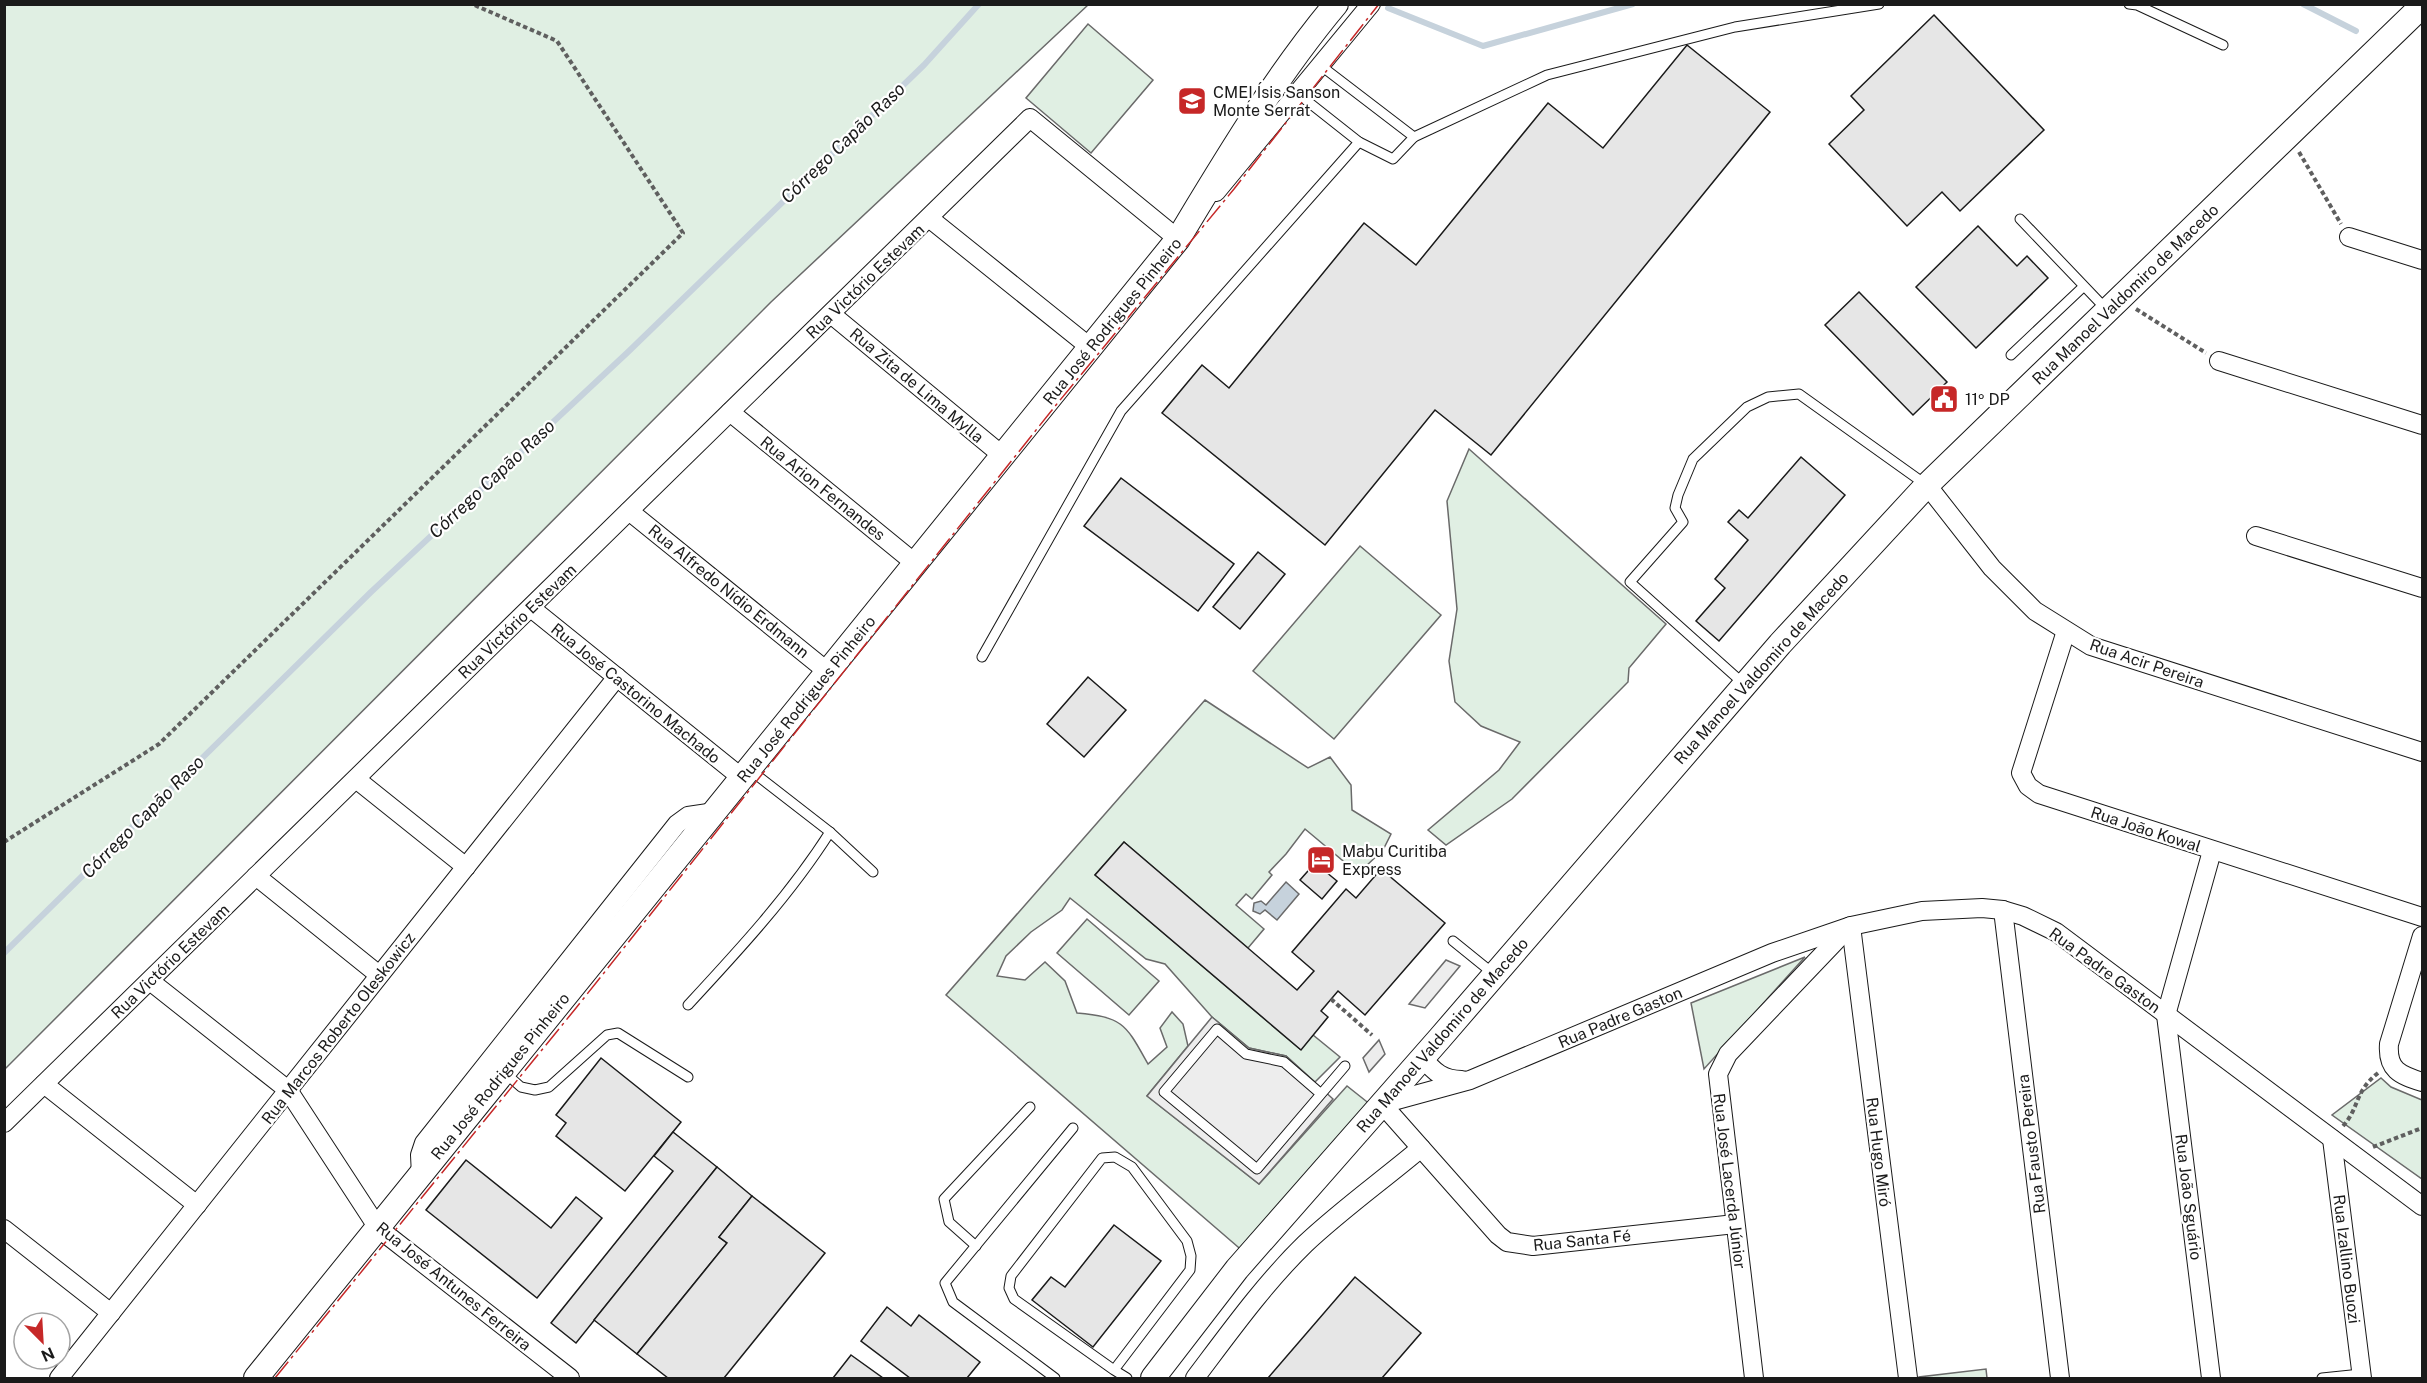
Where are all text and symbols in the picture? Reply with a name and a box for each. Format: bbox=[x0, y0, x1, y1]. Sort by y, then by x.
water label: Córrego Capão Raso bbox=[776, 78, 909, 207]
place label: CMEI Ísis Sanson Monte Serrat bbox=[1213, 82, 1340, 120]
school or university icon: CMEI Ísis Sanson Monte Serrat bbox=[1176, 85, 1208, 117]
street label: Rua Manoel Valdomiro de Macedo bbox=[2028, 200, 2222, 389]
street label: Rua Victório Estevam bbox=[802, 220, 928, 343]
street label: Rua José Rodrigues Pinheiro bbox=[1039, 234, 1186, 409]
street label: Rua Zita de Lima Mylla bbox=[846, 324, 987, 447]
public building icon: 11º DP bbox=[1928, 383, 1960, 415]
place label: 11º DP bbox=[1965, 390, 2010, 409]
water label: Córrego Capão Raso bbox=[424, 415, 559, 542]
street label: Rua Arion Fernandes bbox=[756, 432, 889, 545]
street label: Rua Alfredo Nídio Erdmann bbox=[644, 521, 813, 662]
street label: Rua Victório Estevam bbox=[454, 560, 580, 683]
street label: Rua Manoel Valdomiro de Macedo bbox=[1670, 568, 1853, 768]
street label: Rua José Rodrigues Pinheiro bbox=[733, 612, 880, 787]
street label: Rua José Castorino Machado bbox=[547, 619, 724, 768]
street label: Rua Acir Pereira bbox=[2087, 635, 2207, 692]
water label: Córrego Capão Raso bbox=[77, 751, 208, 882]
street label: Rua João Kowal bbox=[2088, 803, 2204, 856]
place label: Mabu Curitiba Express bbox=[1342, 842, 1447, 879]
hotel icon: Mabu Curitiba Express bbox=[1305, 844, 1337, 876]
street label: Rua Victório Estevam bbox=[107, 900, 233, 1023]
street label: Rua Padre Gaston bbox=[2045, 924, 2164, 1017]
street label: Rua Marcos Roberto Oleskowicz bbox=[258, 929, 419, 1128]
street label: Rua Manoel Valdomiro de Macedo bbox=[1353, 934, 1532, 1137]
street label: Rua Padre Gaston bbox=[1555, 983, 1685, 1052]
street label: Rua José Rodrigues Pinheiro bbox=[427, 989, 574, 1164]
street label: Rua Fausto Pereira bbox=[2014, 1073, 2049, 1215]
street label: Rua José Lacerda Júnior bbox=[1709, 1092, 1750, 1270]
street label: Rua Hugo Miró bbox=[1862, 1096, 1895, 1208]
street label: Rua João Sguário bbox=[2171, 1133, 2206, 1261]
street label: Rua Izallino Buozi bbox=[2329, 1193, 2364, 1325]
street label: Rua José Antunes Ferreira bbox=[373, 1218, 535, 1355]
street label: Rua Santa Fé bbox=[1532, 1226, 1632, 1255]
north arrow bbox=[12, 1311, 72, 1371]
text: N bbox=[38, 1343, 57, 1365]

